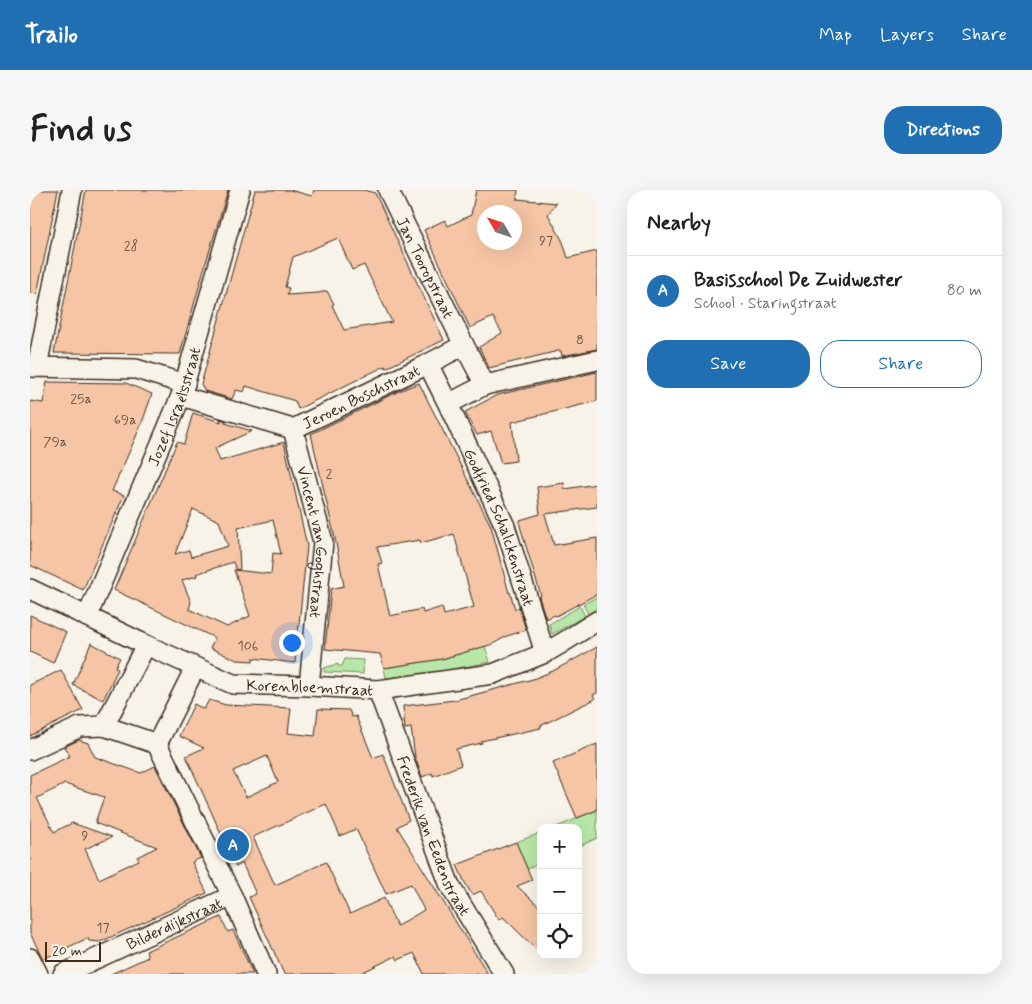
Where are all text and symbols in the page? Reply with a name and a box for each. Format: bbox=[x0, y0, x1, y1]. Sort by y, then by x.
text: Trailo bbox=[25, 20, 78, 51]
text: Map bbox=[819, 23, 852, 47]
text: Layers bbox=[880, 23, 934, 47]
text: Share bbox=[962, 23, 1007, 47]
button: Directions bbox=[884, 106, 1002, 154]
text: Find us bbox=[30, 107, 132, 153]
north arrow bbox=[477, 205, 522, 250]
text: Nearby bbox=[647, 209, 711, 237]
street label: Jan Tooropstraat bbox=[391, 214, 458, 322]
house number: 97 bbox=[539, 232, 553, 250]
house number: 28 bbox=[124, 237, 138, 255]
text: Basisschool De Zuidwester bbox=[694, 268, 903, 293]
text: A bbox=[658, 280, 668, 301]
text: 80 m bbox=[947, 280, 982, 301]
text: School · Staringstraat bbox=[694, 293, 836, 314]
house number: 8 bbox=[576, 331, 584, 349]
button: Save bbox=[647, 340, 810, 388]
button: Share bbox=[820, 340, 982, 388]
street label: Jozef Israëlsstraat bbox=[143, 345, 206, 470]
street label: Jeroen Boschstraat bbox=[299, 360, 424, 435]
house number: 25a bbox=[70, 390, 92, 408]
house number: 69a bbox=[114, 411, 136, 429]
house number: 79a bbox=[43, 433, 67, 451]
street label: Godfried Schalckenstraat bbox=[458, 445, 539, 609]
street label: Vincent van Goghstraat bbox=[291, 464, 332, 619]
house number: 2 bbox=[326, 465, 333, 483]
your location bbox=[279, 630, 305, 656]
house number: 106 bbox=[238, 637, 258, 655]
street label: Korenbloemstraat bbox=[246, 675, 374, 702]
street label: Frederik van Eedenstraat bbox=[391, 753, 475, 920]
map controls bbox=[537, 824, 582, 959]
button: + bbox=[537, 824, 582, 869]
pin: A bbox=[217, 826, 249, 864]
house number: 9 bbox=[82, 827, 89, 845]
button: − bbox=[537, 869, 582, 914]
street label: Bilderdijkstraat bbox=[123, 893, 226, 955]
button: locate bbox=[537, 914, 582, 959]
house number: 17 bbox=[96, 919, 110, 937]
scale bar bbox=[45, 939, 101, 962]
text: 20 m bbox=[52, 942, 82, 960]

